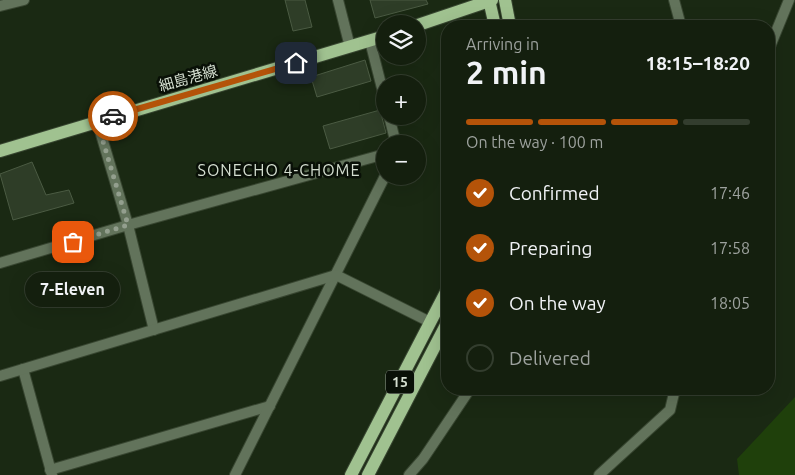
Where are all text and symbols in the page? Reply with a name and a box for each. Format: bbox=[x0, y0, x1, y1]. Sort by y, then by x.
map controls bbox=[376, 15, 426, 185]
button: layers bbox=[376, 15, 426, 65]
text: Arriving in bbox=[466, 35, 539, 53]
pin bbox=[275, 42, 317, 84]
icon: home bbox=[282, 49, 310, 77]
text: 18:15–18:20 bbox=[645, 52, 750, 74]
text: 2 min bbox=[466, 54, 547, 90]
street label: 細島港線 bbox=[157, 62, 219, 94]
button: + bbox=[376, 75, 426, 125]
courier bbox=[88, 91, 138, 141]
icon: car bbox=[99, 102, 127, 130]
text: On the way · 100 m bbox=[466, 133, 603, 151]
button: − bbox=[376, 135, 426, 185]
district label: SONECHO 4-CHOME bbox=[198, 161, 360, 179]
icon: check bbox=[466, 179, 494, 207]
text: Confirmed bbox=[509, 182, 600, 204]
text: 17:46 bbox=[710, 184, 750, 202]
pin bbox=[52, 221, 94, 263]
icon: bag bbox=[59, 228, 87, 256]
icon: check bbox=[466, 234, 494, 262]
text: Preparing bbox=[509, 237, 593, 259]
text: 17:58 bbox=[710, 239, 750, 257]
callout: 7-Eleven bbox=[26, 272, 120, 307]
text: 7-Eleven bbox=[40, 280, 105, 298]
icon: check bbox=[466, 289, 494, 317]
text: On the way bbox=[509, 292, 606, 314]
text: 18:05 bbox=[710, 294, 750, 312]
text: Delivered bbox=[509, 347, 591, 369]
road number: 15 bbox=[386, 371, 414, 394]

